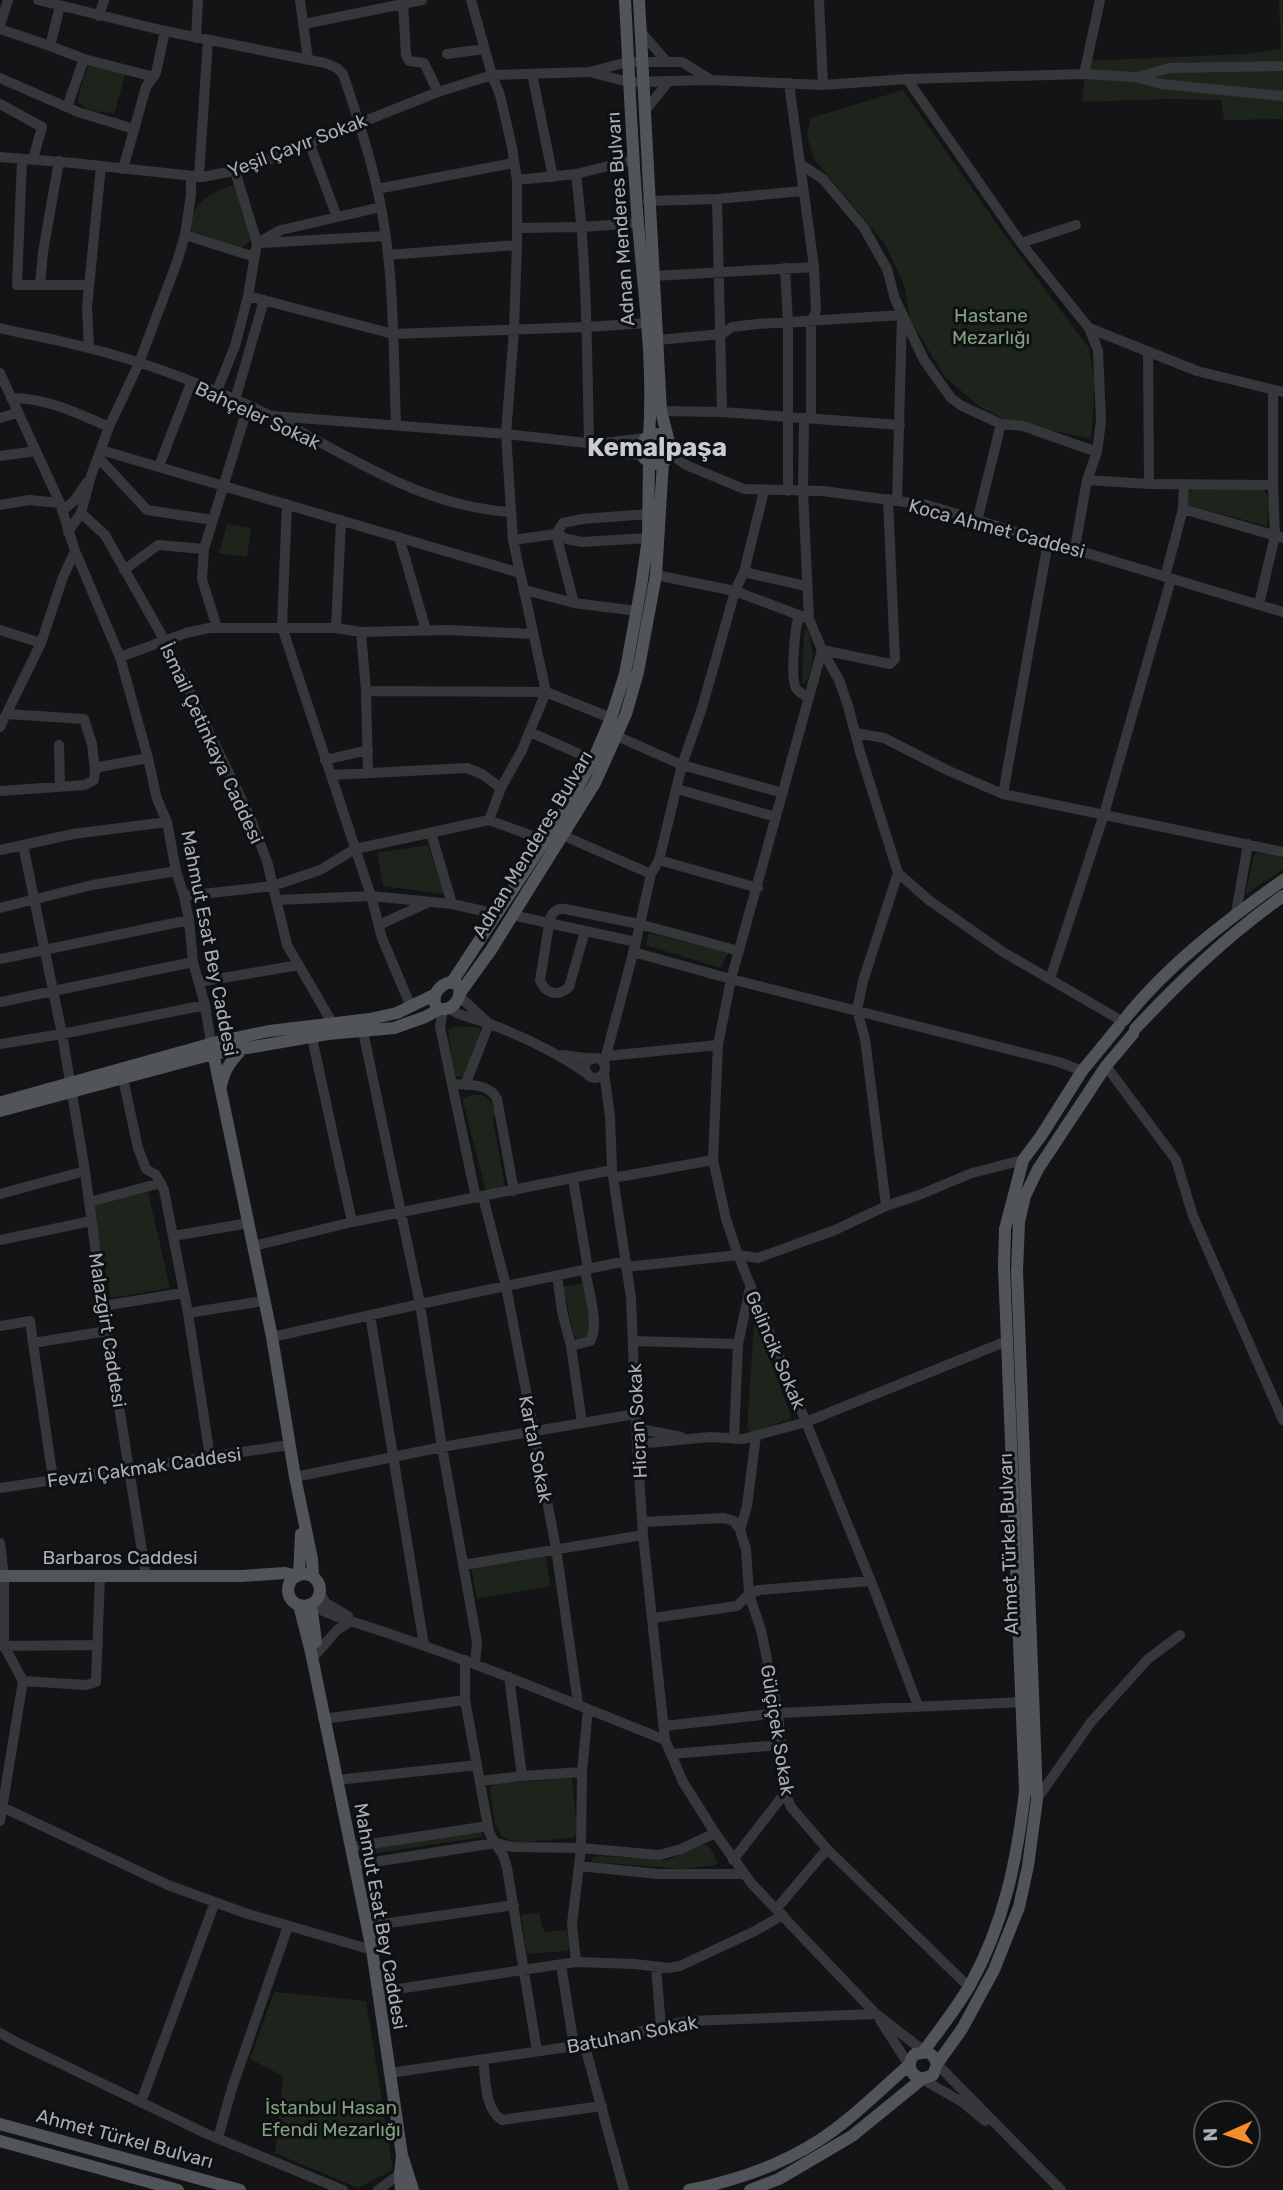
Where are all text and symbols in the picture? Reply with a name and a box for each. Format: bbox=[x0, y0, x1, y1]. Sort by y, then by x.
street label: Yeşil Çayır Sokak bbox=[224, 108, 370, 183]
street label: Adnan Menderes Bulvarı bbox=[602, 111, 639, 327]
park label: Hastane Mezarlığı bbox=[952, 304, 1030, 349]
street label: Bahçeler Sokak bbox=[192, 376, 324, 455]
district label: Kemalpaşa bbox=[587, 432, 727, 463]
street label: Koca Ahmet Caddesi bbox=[906, 494, 1087, 563]
street label: İsmail Çetinkaya Caddesi bbox=[155, 639, 268, 847]
street label: Adnan Menderes Bulvarı bbox=[467, 746, 598, 942]
street label: Mahmut Esat Bey Caddesi bbox=[176, 828, 243, 1058]
street label: Malazgirt Caddesi bbox=[84, 1251, 131, 1409]
street label: Gelincik Sokak bbox=[740, 1288, 811, 1413]
street label: Hicran Sokak bbox=[623, 1363, 652, 1479]
street label: Kartal Sokak bbox=[514, 1393, 557, 1505]
street label: Fevzi Çakmak Caddesi bbox=[45, 1442, 243, 1493]
street label: Ahmet Türkel Bulvarı bbox=[994, 1453, 1023, 1635]
street label: Barbaros Caddesi bbox=[42, 1546, 198, 1569]
street label: Gülçiçek Sokak bbox=[756, 1663, 799, 1797]
street label: Mahmut Esat Bey Caddesi bbox=[349, 1801, 412, 2031]
street label: Batuhan Sokak bbox=[565, 2010, 700, 2058]
park label: İstanbul Hasan Efendi Mezarlığı bbox=[261, 2096, 401, 2141]
north arrow bbox=[1192, 2099, 1262, 2169]
street label: Ahmet Türkel Bulvarı bbox=[34, 2104, 216, 2173]
text: N bbox=[1199, 2127, 1222, 2142]

